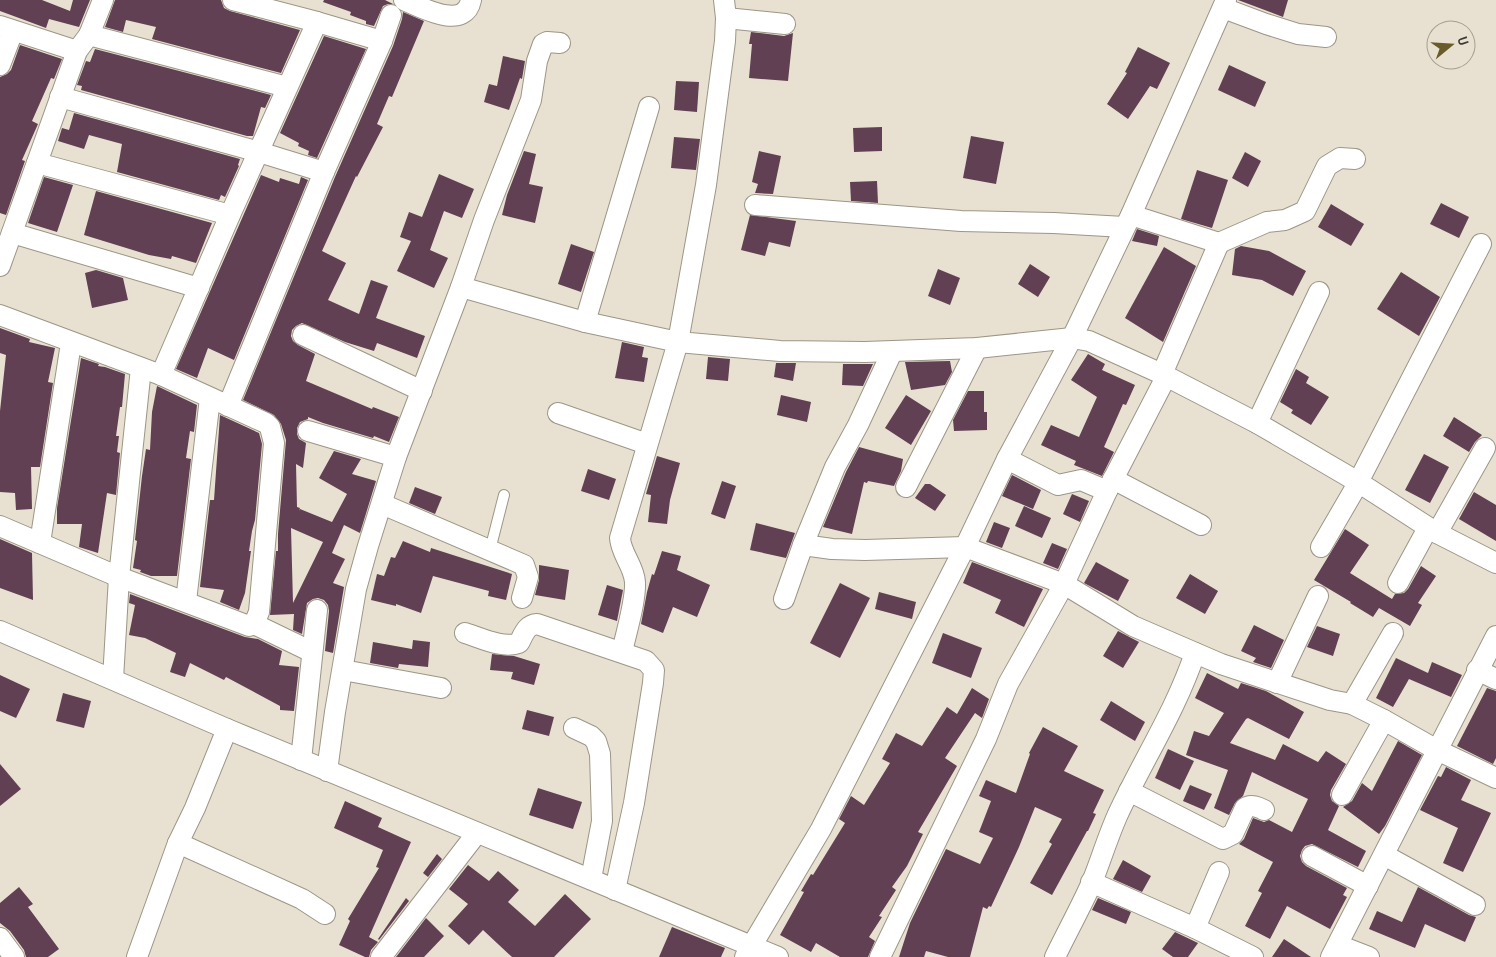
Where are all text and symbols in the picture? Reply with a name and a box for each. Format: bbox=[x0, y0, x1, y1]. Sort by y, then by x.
north arrow bbox=[1426, 20, 1476, 70]
text: U bbox=[1454, 34, 1473, 48]

